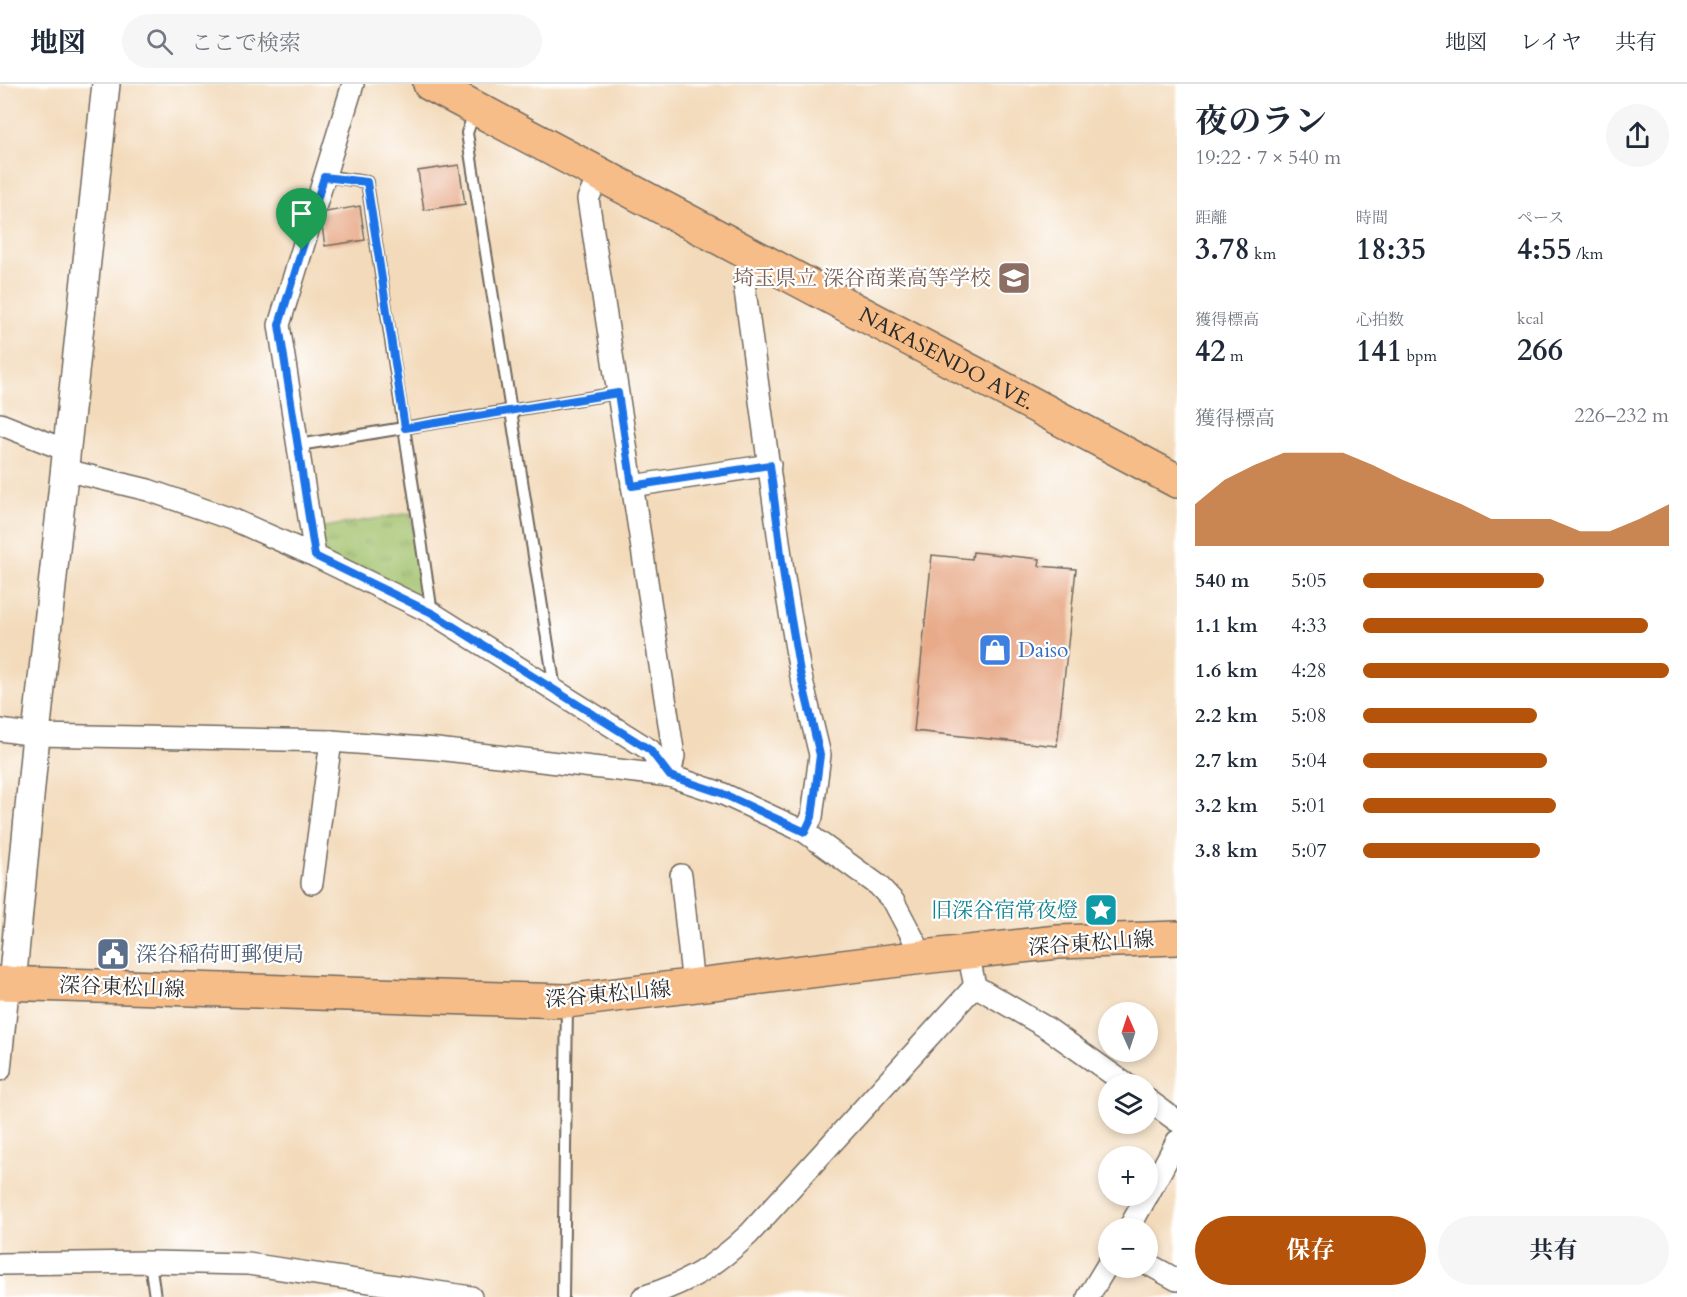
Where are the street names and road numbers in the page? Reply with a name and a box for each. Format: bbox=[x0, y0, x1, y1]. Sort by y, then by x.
street label: NAKASENDO AVE. bbox=[854, 301, 1039, 417]
street label: 深谷東松山線 bbox=[1027, 925, 1155, 962]
street label: 深谷東松山線 bbox=[59, 971, 185, 1004]
street label: 深谷東松山線 bbox=[544, 975, 672, 1014]

